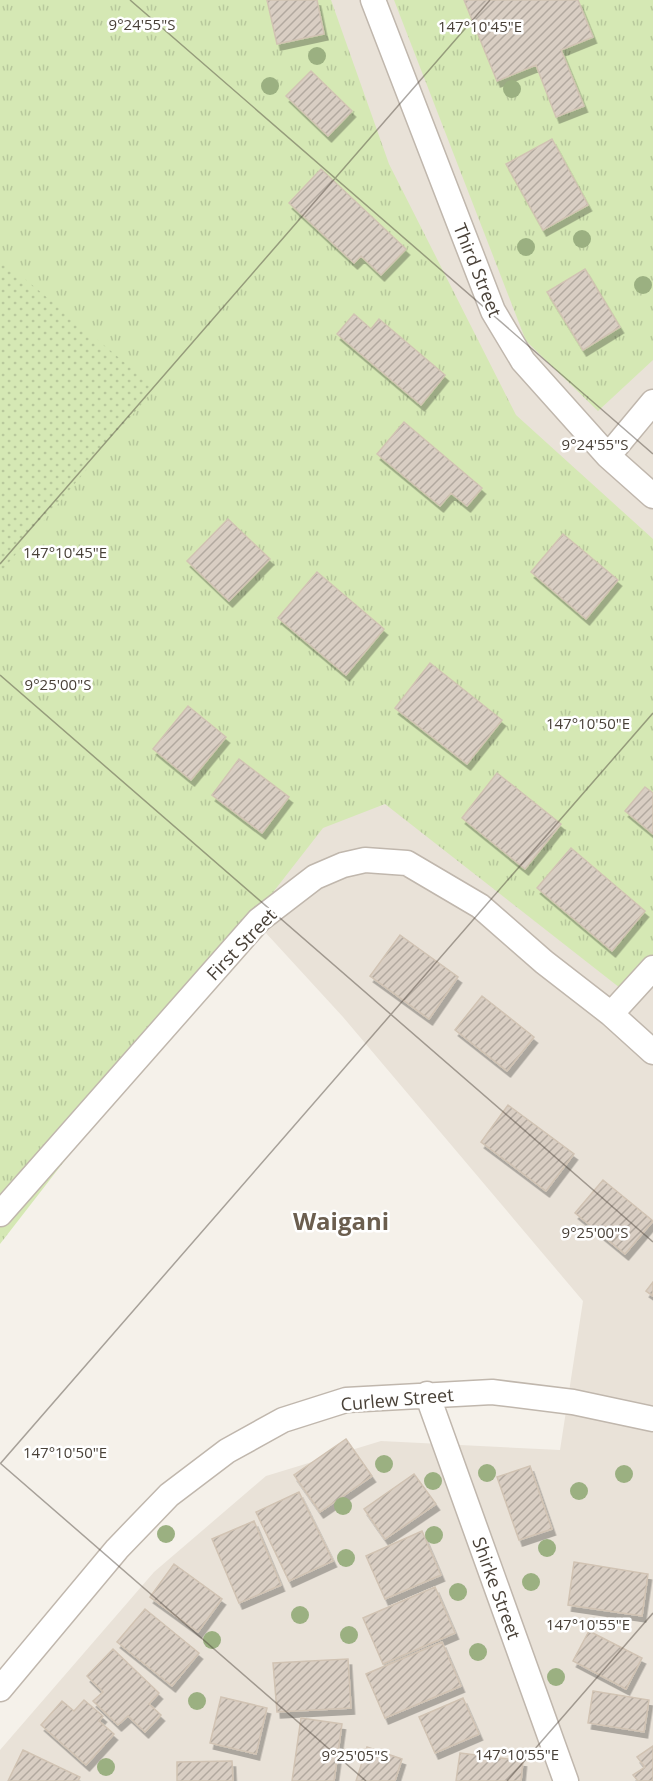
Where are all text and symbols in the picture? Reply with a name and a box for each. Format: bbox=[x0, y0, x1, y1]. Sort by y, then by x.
text: 9°24'55"S bbox=[109, 14, 175, 34]
text: 147°10'45"E bbox=[438, 16, 522, 36]
street label: Third Street bbox=[448, 220, 508, 320]
text: 9°24'55"S bbox=[562, 434, 628, 454]
text: 147°10'45"E bbox=[23, 542, 107, 562]
text: 9°25'00"S bbox=[25, 674, 91, 694]
text: 147°10'50"E bbox=[546, 713, 630, 733]
street label: First Street bbox=[201, 903, 281, 985]
district label: Waigani bbox=[293, 1204, 389, 1237]
text: 9°25'00"S bbox=[562, 1222, 628, 1242]
street label: Curlew Street bbox=[340, 1382, 454, 1416]
text: 147°10'50"E bbox=[23, 1442, 107, 1462]
street label: Shirke Street bbox=[467, 1533, 527, 1643]
text: 147°10'55"E bbox=[546, 1614, 630, 1634]
text: 147°10'55"E bbox=[475, 1744, 559, 1764]
text: 9°25'05"S bbox=[322, 1745, 388, 1765]

